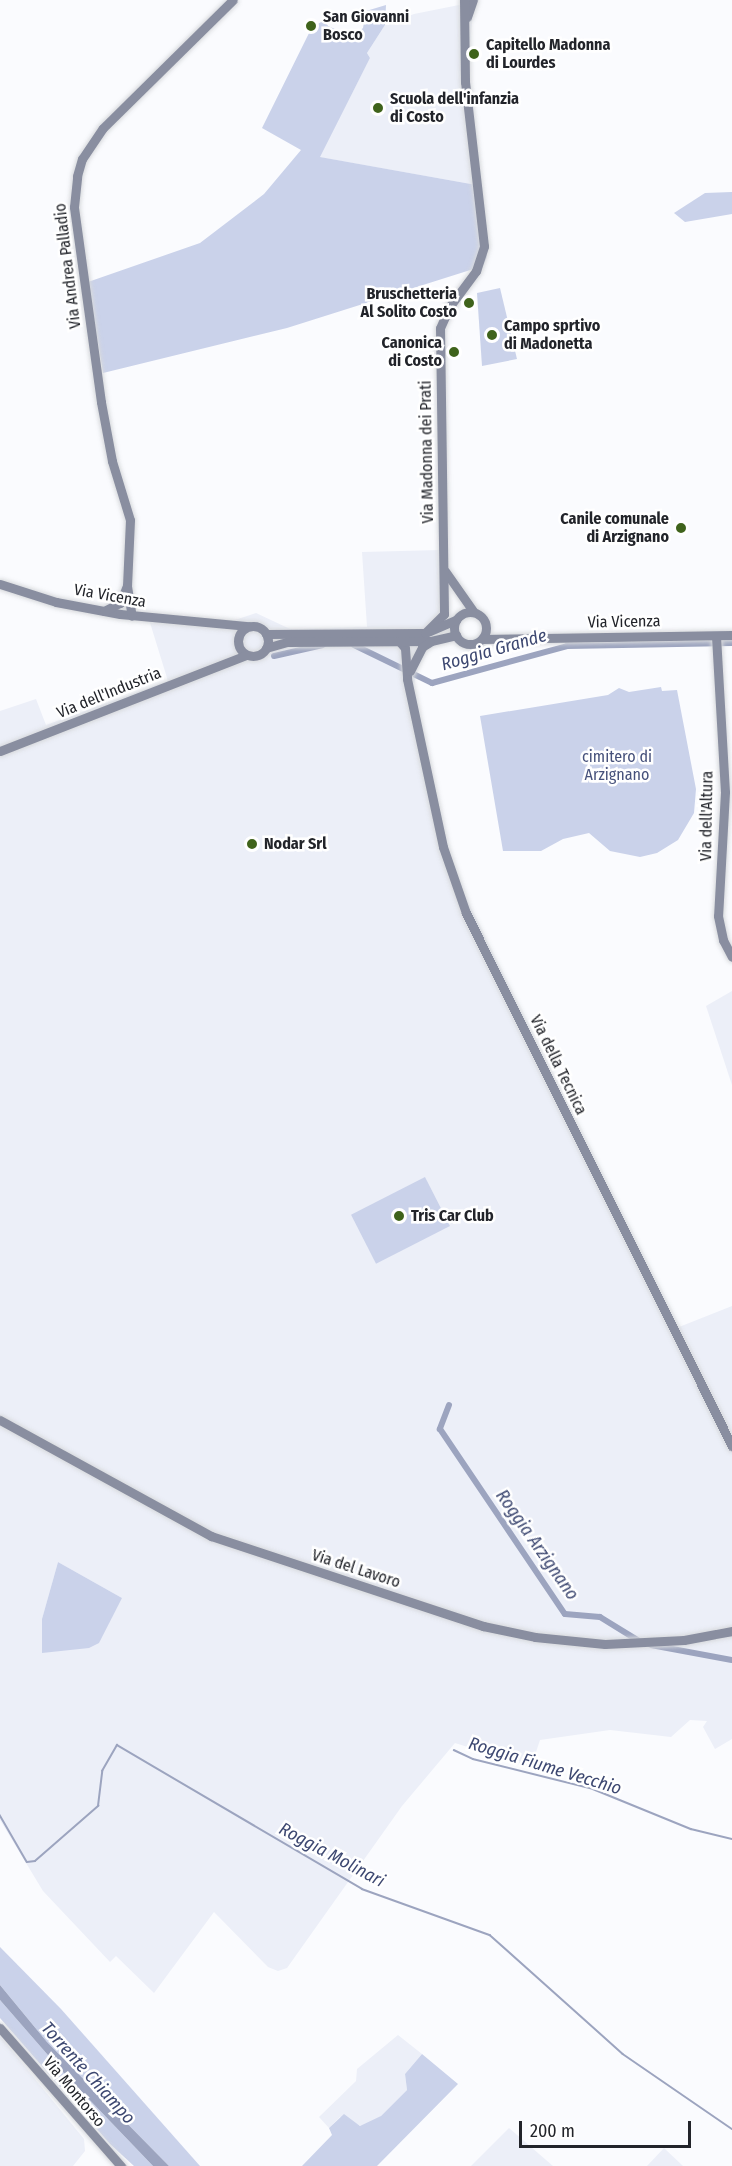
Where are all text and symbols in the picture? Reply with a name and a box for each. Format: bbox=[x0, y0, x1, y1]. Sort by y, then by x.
place label: San Giovanni Bosco bbox=[323, 7, 409, 45]
marker: San Giovanni Bosco bbox=[304, 19, 318, 33]
place label: Capitello Madonna di Lourdes bbox=[486, 35, 610, 73]
marker: Capitello Madonna di Lourdes bbox=[467, 47, 481, 61]
place label: Scuola dell'infanzia di Costo bbox=[390, 89, 519, 127]
marker: Scuola dell'infanzia di Costo bbox=[371, 101, 385, 115]
street label: Via Andrea Palladio bbox=[51, 202, 85, 330]
place label: Bruschetteria Al Solito Costo bbox=[361, 284, 457, 322]
marker: Bruschetteria Al Solito Costo bbox=[462, 296, 476, 310]
place label: Campo sprtivo di Madonetta bbox=[504, 316, 600, 354]
marker: Campo sprtivo di Madonetta bbox=[485, 328, 499, 342]
place label: Canonica di Costo bbox=[382, 333, 442, 371]
marker: Canonica di Costo bbox=[447, 345, 461, 359]
street label: Via Madonna dei Prati bbox=[416, 380, 438, 524]
place label: Canile comunale di Arzignano bbox=[560, 509, 669, 547]
marker: Canile comunale di Arzignano bbox=[674, 521, 688, 535]
street label: Via Vicenza bbox=[72, 580, 148, 612]
street label: Via Vicenza bbox=[587, 612, 661, 632]
water label: Roggia Grande bbox=[439, 625, 549, 675]
street label: Via dell'Industria bbox=[54, 663, 164, 723]
park label: cimitero di Arzignano bbox=[582, 747, 652, 785]
street label: Via dell'Altura bbox=[697, 771, 717, 861]
place label: Nodar Srl bbox=[264, 834, 327, 854]
marker: Nodar Srl bbox=[245, 837, 259, 851]
street label: Via della Tecnica bbox=[526, 1012, 590, 1118]
place label: Tris Car Club bbox=[411, 1206, 494, 1226]
marker: Tris Car Club bbox=[392, 1209, 406, 1223]
water label: Roggia Arzignano bbox=[491, 1486, 583, 1604]
street label: Via del Lavoro bbox=[309, 1546, 403, 1592]
water label: Roggia Fiume Vecchio bbox=[466, 1732, 624, 1800]
water label: Roggia Molinari bbox=[275, 1818, 389, 1892]
water label: Torrente Chiampo bbox=[37, 2018, 139, 2128]
street label: Via Montorso bbox=[39, 2053, 109, 2131]
scale bar bbox=[522, 2109, 694, 2147]
text: 200 m bbox=[530, 2120, 575, 2142]

